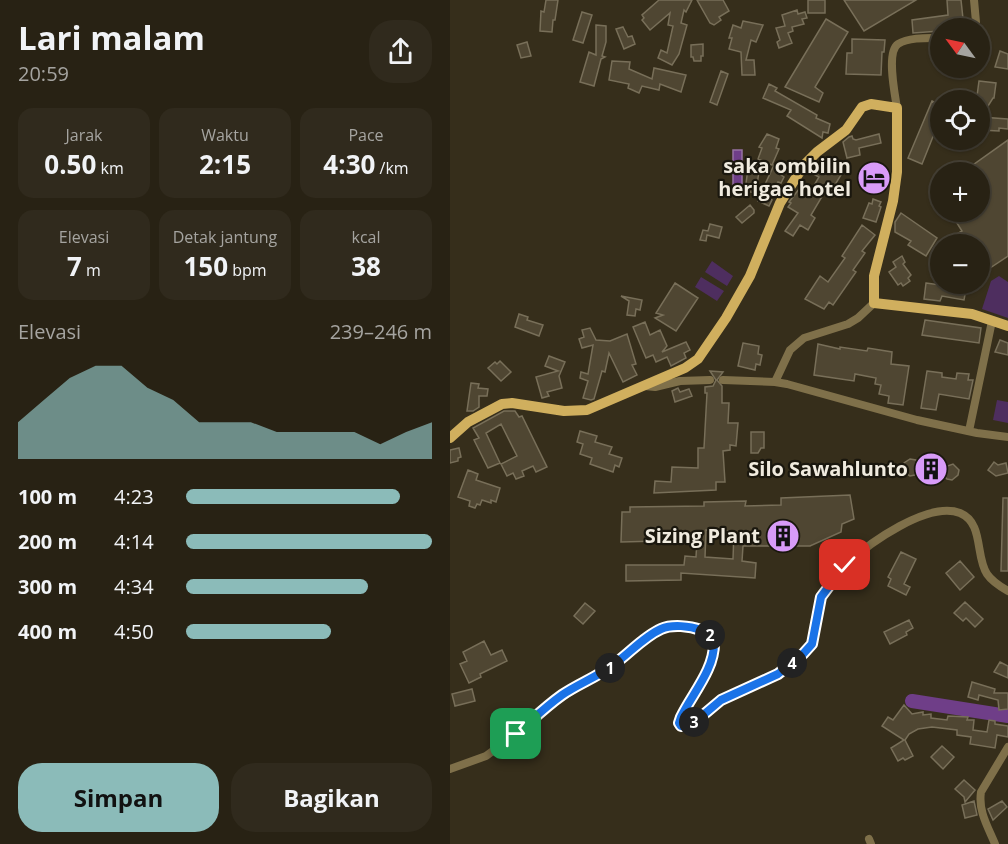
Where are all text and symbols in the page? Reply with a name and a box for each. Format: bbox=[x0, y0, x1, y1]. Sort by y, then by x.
text: Lari malam bbox=[18, 15, 205, 60]
north arrow bbox=[930, 18, 990, 78]
map controls bbox=[930, 18, 990, 294]
button: share bbox=[369, 20, 432, 83]
text: 20:59 bbox=[18, 60, 69, 87]
button: locate bbox=[930, 90, 990, 150]
text: Jarak bbox=[65, 124, 103, 146]
text: Waktu bbox=[201, 124, 249, 146]
text: Pace bbox=[348, 124, 384, 146]
text: 0.50 bbox=[44, 146, 96, 182]
text: 2:15 bbox=[199, 146, 251, 182]
text: 4:30 bbox=[323, 146, 375, 182]
place label: saka ombilin herigae hotel bbox=[718, 152, 851, 202]
text: km bbox=[96, 157, 124, 179]
text: /km bbox=[375, 157, 409, 179]
hotel icon: saka ombilin herigae hotel bbox=[856, 160, 892, 196]
button: + bbox=[930, 162, 990, 222]
text: Elevasi bbox=[59, 226, 109, 248]
text: Detak jantung bbox=[173, 226, 277, 248]
text: kcal bbox=[352, 226, 381, 248]
button: − bbox=[930, 234, 990, 294]
text: 7 bbox=[67, 248, 82, 284]
text: 150 bbox=[183, 248, 228, 284]
text: 38 bbox=[351, 248, 381, 284]
text: m bbox=[82, 259, 101, 281]
text: bpm bbox=[228, 259, 267, 281]
text: Elevasi bbox=[18, 318, 81, 345]
text: 239–246 m bbox=[330, 318, 432, 345]
building icon: Silo Sawahlunto bbox=[913, 451, 949, 487]
place label: Silo Sawahlunto bbox=[748, 455, 908, 482]
text: 100 m bbox=[18, 483, 77, 510]
text: 4:23 bbox=[114, 483, 154, 510]
building icon: Sizing Plant bbox=[765, 518, 801, 554]
place label: Sizing Plant bbox=[645, 522, 760, 549]
text: 200 m bbox=[18, 528, 77, 555]
text: 4:14 bbox=[114, 528, 154, 555]
pin bbox=[819, 539, 870, 590]
icon: check bbox=[828, 548, 861, 581]
text: 300 m bbox=[18, 573, 77, 600]
text: 4:34 bbox=[114, 573, 154, 600]
text: 400 m bbox=[18, 618, 77, 645]
text: 4:50 bbox=[114, 618, 154, 645]
pin: 2 bbox=[695, 620, 725, 650]
text: 2 bbox=[705, 624, 715, 646]
pin: 4 bbox=[777, 648, 807, 678]
text: 4 bbox=[787, 652, 797, 674]
pin: 1 bbox=[595, 653, 625, 683]
text: 1 bbox=[605, 657, 615, 679]
pin: 3 bbox=[679, 707, 709, 737]
pin bbox=[490, 708, 541, 759]
text: 3 bbox=[689, 711, 699, 733]
icon: arrive bbox=[499, 717, 532, 750]
button: Simpan bbox=[18, 763, 219, 832]
button: Bagikan bbox=[231, 763, 432, 832]

